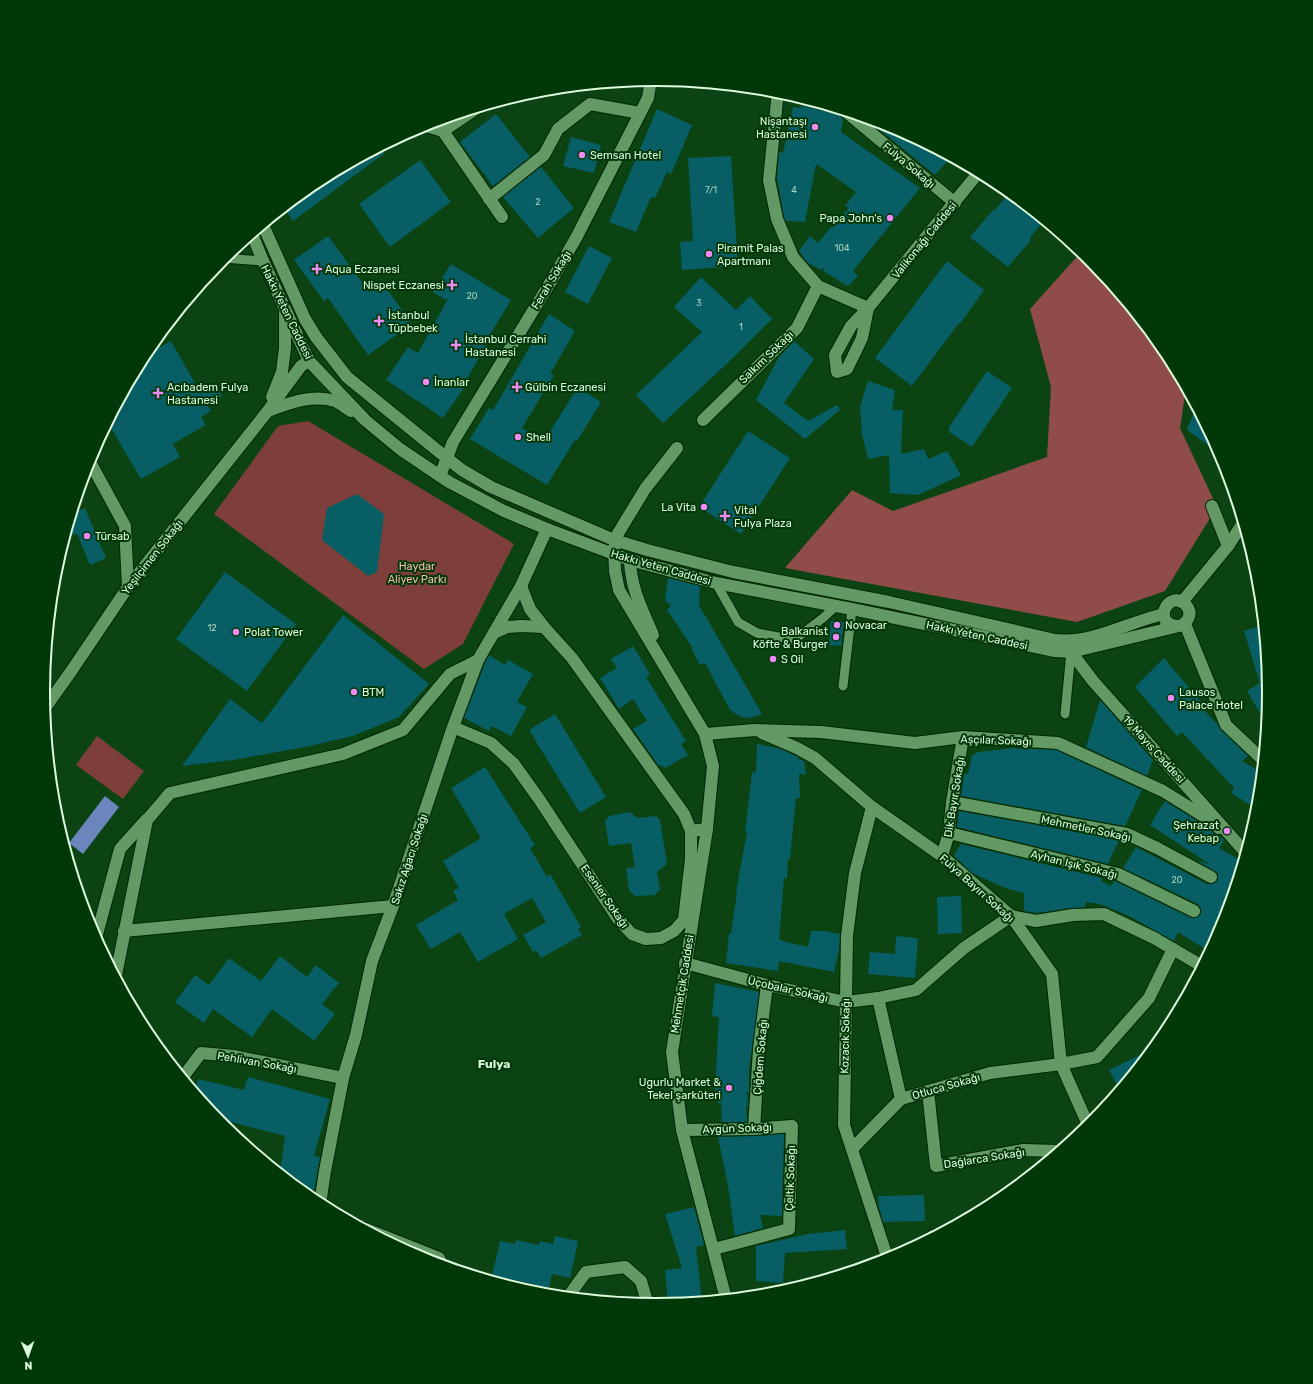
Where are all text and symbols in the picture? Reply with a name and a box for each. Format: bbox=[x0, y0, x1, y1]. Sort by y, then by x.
place label: Nişantaşı Hastanesi bbox=[756, 115, 807, 141]
marker: Nişantaşı Hastanesi bbox=[810, 122, 820, 132]
street label: Fulya Sokağı bbox=[880, 140, 937, 191]
place label: Semsan Hotel bbox=[590, 149, 661, 162]
marker: Semsan Hotel bbox=[577, 150, 587, 160]
house number: 7/1 bbox=[705, 185, 717, 195]
house number: 4 bbox=[791, 185, 797, 195]
house number: 2 bbox=[535, 197, 541, 207]
street label: Valikonağı Caddesi bbox=[889, 199, 959, 281]
place label: Papa John's bbox=[820, 212, 882, 225]
marker: Papa John's bbox=[885, 213, 895, 223]
place label: Piramit Palas Apartmanı bbox=[717, 242, 784, 268]
house number: 104 bbox=[834, 243, 850, 253]
street label: Ferah Sokağı bbox=[529, 249, 574, 312]
marker: Piramit Palas Apartmanı bbox=[704, 249, 714, 259]
street label: Hakkı Yeten Caddesi bbox=[258, 263, 315, 362]
place label: Aqua Eczanesi bbox=[325, 263, 400, 276]
marker: Aqua Eczanesi bbox=[312, 264, 322, 274]
place label: Nispet Eczanesi bbox=[363, 279, 444, 292]
marker: Nispet Eczanesi bbox=[447, 280, 457, 290]
house number: 20 bbox=[467, 291, 478, 301]
house number: 3 bbox=[696, 298, 702, 308]
place label: İstanbul Tüpbebek bbox=[388, 308, 438, 335]
marker: İstanbul Tüpbebek bbox=[373, 315, 385, 327]
house number: 1 bbox=[739, 322, 743, 332]
street label: Salkım Sokağı bbox=[737, 328, 796, 386]
place label: İstanbul Cerrahi Hastanesi bbox=[465, 332, 546, 359]
marker: İstanbul Cerrahi Hastanesi bbox=[450, 339, 462, 351]
place label: İnanlar bbox=[434, 375, 470, 389]
marker: İnanlar bbox=[421, 377, 431, 387]
place label: Acıbadem Fulya Hastanesi bbox=[167, 381, 248, 407]
place label: Gülbin Eczanesi bbox=[525, 381, 606, 394]
marker: Gülbin Eczanesi bbox=[512, 382, 522, 392]
marker: Acıbadem Fulya Hastanesi bbox=[152, 387, 164, 399]
place label: Shell bbox=[526, 431, 551, 444]
marker: Shell bbox=[513, 432, 523, 442]
place label: La Vita bbox=[661, 501, 696, 514]
marker: La Vita bbox=[699, 502, 709, 512]
place label: Vital Fulya Plaza bbox=[734, 504, 792, 530]
marker: Vital Fulya Plaza bbox=[719, 510, 731, 522]
street label: Yeşilçimen Sokağı bbox=[119, 517, 186, 597]
place label: Türsab bbox=[95, 530, 130, 543]
marker: Türsab bbox=[82, 531, 92, 541]
street label: Hakkı Yeten Caddesi bbox=[609, 547, 712, 588]
park label: Haydar Aliyev Parkı bbox=[388, 560, 446, 586]
street label: Hakkı Yeten Caddesi bbox=[925, 618, 1029, 653]
place label: Novacar bbox=[845, 619, 888, 632]
marker: Novacar bbox=[832, 620, 842, 630]
house number: 12 bbox=[207, 623, 217, 633]
place label: Balkanist Köfte & Burger bbox=[753, 625, 829, 651]
place label: Polat Tower bbox=[244, 626, 304, 639]
marker: Polat Tower bbox=[231, 627, 241, 637]
marker: Balkanist Köfte & Burger bbox=[831, 632, 841, 642]
place label: S Oil bbox=[781, 653, 803, 666]
marker: S Oil bbox=[768, 654, 778, 664]
place label: BTM bbox=[362, 686, 384, 699]
place label: Lausos Palace Hotel bbox=[1179, 686, 1243, 712]
marker: BTM bbox=[349, 687, 359, 697]
marker: Lausos Palace Hotel bbox=[1166, 693, 1176, 703]
street label: 19 Mayıs Caddesi bbox=[1120, 713, 1187, 786]
street label: Aşçılar Sokağı bbox=[960, 733, 1032, 748]
street label: Dik Bayır Sokağı bbox=[942, 756, 967, 838]
street label: Sakız Ağacı Sokağı bbox=[389, 812, 430, 906]
street label: Mehmetler Sokağı bbox=[1040, 813, 1132, 844]
place label: Şehrazat Kebap bbox=[1173, 819, 1220, 845]
marker: Şehrazat Kebap bbox=[1222, 826, 1232, 836]
street label: Ayhan Işık Sokağı bbox=[1029, 847, 1119, 882]
street label: Fulya Bayırı Sokağı bbox=[937, 851, 1017, 925]
street label: Esenler Sokağı bbox=[578, 862, 631, 931]
house number: 20 bbox=[1172, 875, 1183, 885]
street label: Mehmetçik Caddesi bbox=[668, 934, 697, 1034]
street label: Üçobalar Sokağı bbox=[746, 974, 829, 1005]
street label: Kozacık Sokağı bbox=[838, 998, 853, 1074]
street label: Çiğdem Sokağı bbox=[751, 1019, 770, 1095]
street label: Pehlivan Sokağı bbox=[216, 1049, 298, 1076]
district label: Fulya bbox=[478, 1057, 510, 1071]
street label: Otluca Sokağı bbox=[911, 1071, 982, 1102]
place label: Ugurlu Market & Tekel şarküteri bbox=[639, 1076, 721, 1102]
marker: Ugurlu Market & Tekel şarküteri bbox=[724, 1083, 734, 1093]
street label: Aygün Sokağı bbox=[702, 1121, 772, 1136]
street label: Çeltik Sokağı bbox=[783, 1145, 798, 1211]
street label: Dağlarca Sokağı bbox=[943, 1146, 1026, 1171]
north arrow bbox=[8, 1336, 48, 1376]
text: N bbox=[24, 1359, 33, 1372]

